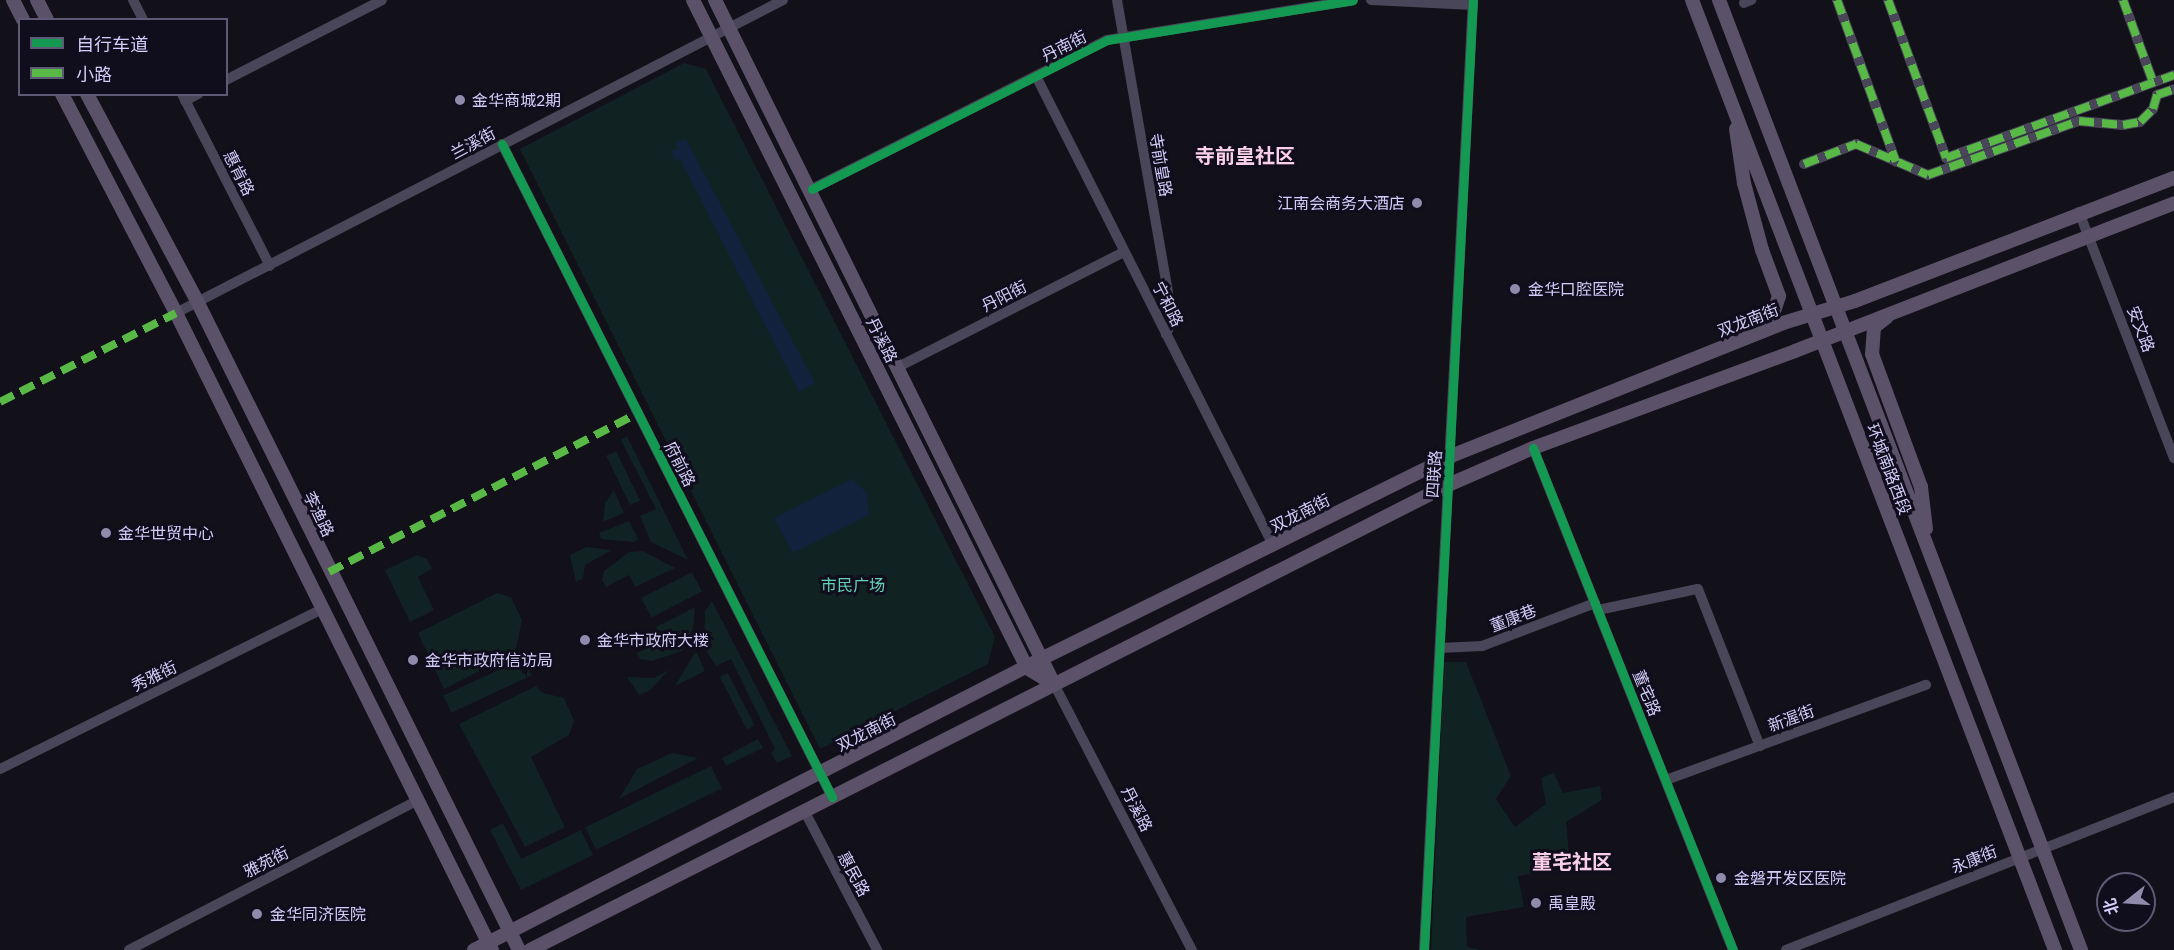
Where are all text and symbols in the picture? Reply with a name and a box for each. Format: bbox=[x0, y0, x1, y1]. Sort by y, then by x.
legend bbox=[18, 18, 228, 96]
street label: 丹南街 bbox=[1038, 27, 1090, 65]
text: 自行车道 bbox=[76, 33, 148, 55]
text: 小路 bbox=[76, 63, 112, 85]
place label: 金华商城2期 bbox=[472, 90, 561, 110]
marker: 金华商城2期 bbox=[453, 93, 467, 107]
street label: 兰溪街 bbox=[447, 123, 499, 163]
street label: 寺前皇路 bbox=[1146, 132, 1176, 198]
district label: 寺前皇社区 bbox=[1195, 143, 1295, 167]
street label: 惠肯路 bbox=[220, 147, 258, 199]
place label: 江南会商务大酒店 bbox=[1277, 193, 1405, 213]
marker: 江南会商务大酒店 bbox=[1410, 196, 1424, 210]
street label: 丹阳街 bbox=[978, 277, 1030, 315]
street label: 宁和路 bbox=[1149, 278, 1187, 330]
place label: 金华口腔医院 bbox=[1528, 279, 1624, 299]
marker: 金华口腔医院 bbox=[1506, 280, 1524, 298]
street label: 双龙南街 bbox=[1715, 300, 1781, 340]
street label: 安文路 bbox=[2123, 303, 2159, 355]
street label: 丹溪路 bbox=[863, 314, 901, 366]
street label: 环城南路西段 bbox=[1863, 421, 1915, 517]
street label: 府前路 bbox=[661, 438, 699, 490]
street label: 四联路 bbox=[1423, 449, 1445, 499]
street label: 李渔路 bbox=[300, 488, 338, 540]
street label: 双龙南街 bbox=[1267, 490, 1333, 536]
place label: 金华世贸中心 bbox=[118, 523, 214, 543]
marker: 金华世贸中心 bbox=[99, 526, 113, 540]
park label: 市民广场 bbox=[821, 575, 885, 595]
street label: 董康巷 bbox=[1487, 600, 1539, 636]
place label: 金华市政府大楼 bbox=[597, 630, 709, 650]
marker: 金华市政府大楼 bbox=[578, 633, 592, 647]
place label: 金华市政府信访局 bbox=[425, 650, 553, 670]
marker: 金华市政府信访局 bbox=[406, 653, 420, 667]
street label: 秀雅街 bbox=[128, 657, 180, 695]
street label: 董宅路 bbox=[1629, 667, 1665, 719]
street label: 新渥街 bbox=[1765, 701, 1817, 735]
street label: 双龙南街 bbox=[833, 709, 899, 755]
street label: 丹溪路 bbox=[1118, 783, 1156, 835]
street label: 永康街 bbox=[1948, 841, 2000, 877]
street label: 雅苑街 bbox=[240, 843, 292, 881]
street label: 惠民路 bbox=[834, 848, 874, 900]
district label: 董宅社区 bbox=[1532, 849, 1612, 873]
place label: 金磐开发区医院 bbox=[1734, 868, 1846, 888]
marker: 金磐开发区医院 bbox=[1712, 869, 1730, 887]
north arrow bbox=[2096, 872, 2156, 932]
place label: 禹皇殿 bbox=[1548, 893, 1596, 913]
marker: 禹皇殿 bbox=[1529, 896, 1543, 910]
text: 北 bbox=[2099, 896, 2122, 917]
place label: 金华同济医院 bbox=[270, 904, 366, 924]
marker: 金华同济医院 bbox=[248, 905, 266, 923]

